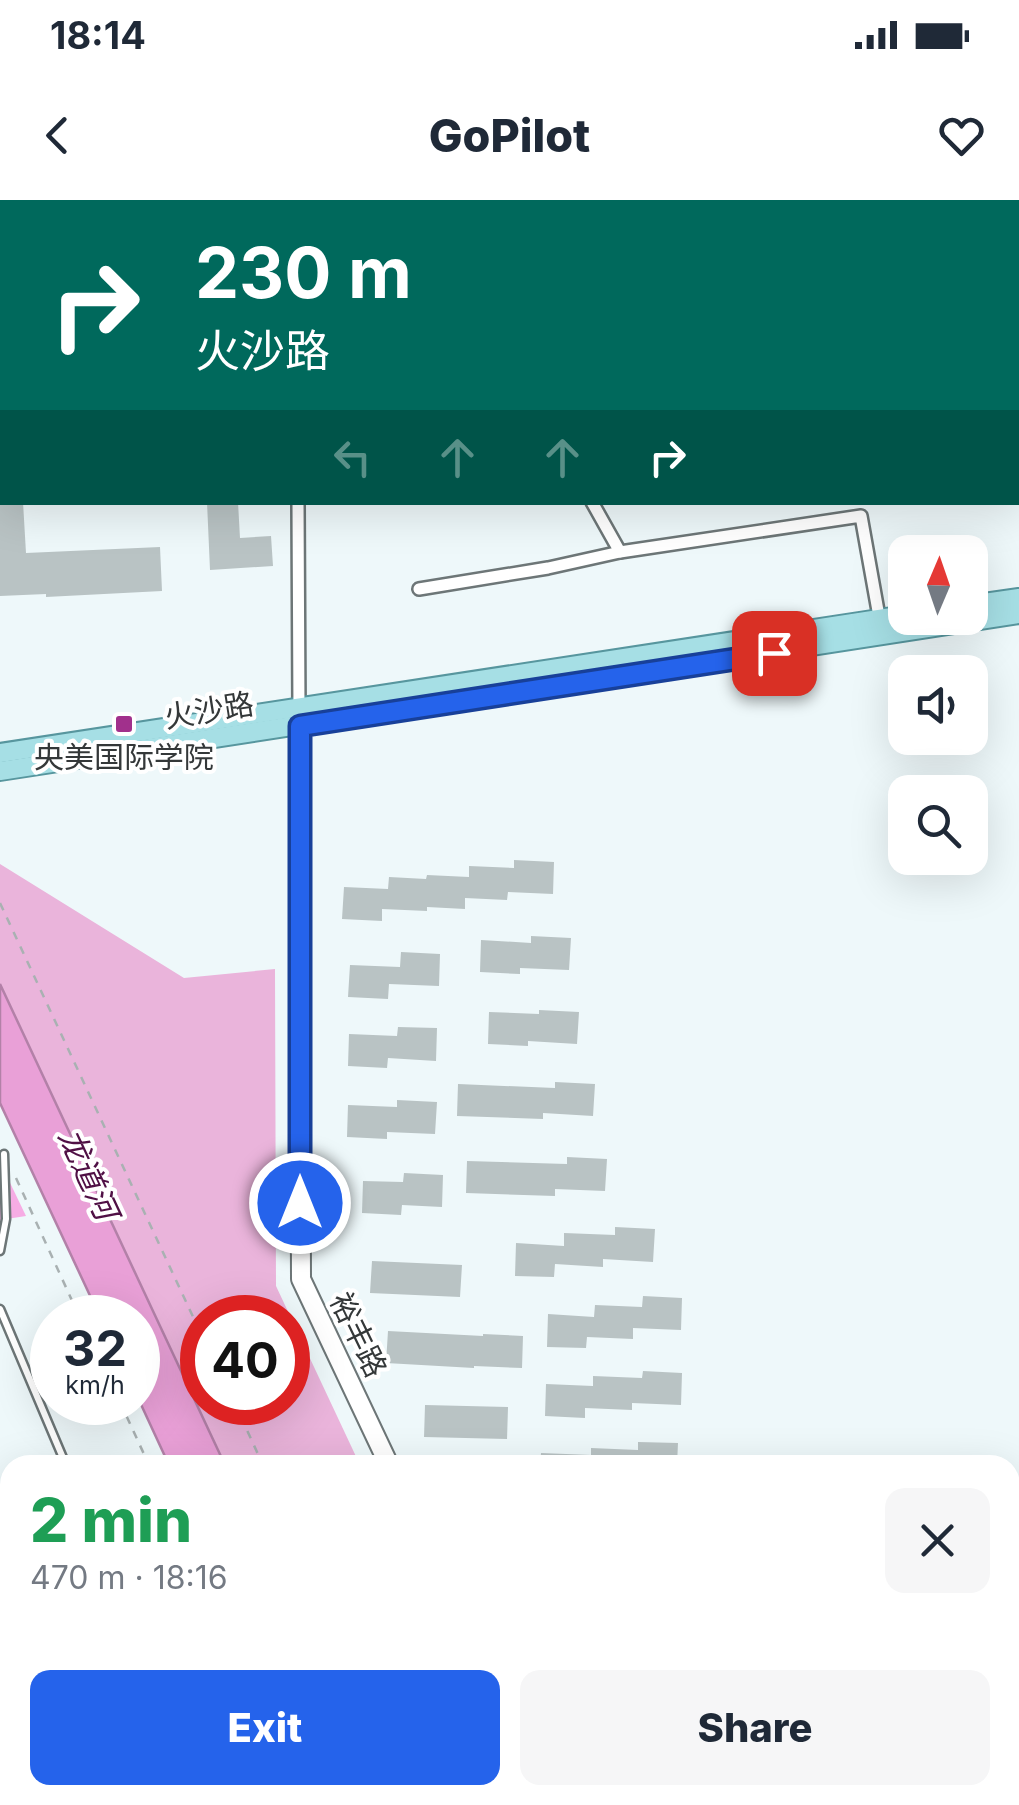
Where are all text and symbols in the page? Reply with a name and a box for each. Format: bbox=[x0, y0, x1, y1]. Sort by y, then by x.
text: 18:14 bbox=[50, 12, 146, 58]
icon: back bbox=[30, 108, 85, 163]
text: GoPilot bbox=[429, 108, 590, 163]
icon: heart bbox=[934, 108, 989, 163]
text: 230 m bbox=[195, 230, 412, 315]
icon: right bbox=[30, 240, 160, 370]
text: 火沙路 bbox=[195, 323, 330, 378]
icon: left bbox=[325, 430, 380, 485]
icon: ahead bbox=[430, 430, 485, 485]
icon: ahead bbox=[535, 430, 590, 485]
icon: right bbox=[640, 430, 695, 485]
north arrow bbox=[888, 535, 988, 635]
map controls bbox=[888, 535, 988, 875]
pin bbox=[732, 611, 817, 696]
icon: arrive bbox=[747, 626, 802, 681]
button: sound bbox=[888, 655, 988, 755]
street label: 火沙路 bbox=[162, 685, 256, 735]
marker: 央美国际学院 bbox=[113, 713, 135, 735]
place label: 央美国际学院 bbox=[34, 739, 214, 775]
button: search bbox=[888, 775, 988, 875]
water label: 龙道河 bbox=[50, 1122, 129, 1231]
position arrow bbox=[248, 1151, 352, 1255]
street label: 裕丰路 bbox=[323, 1286, 395, 1383]
speed limit sign: 40 bbox=[180, 1295, 310, 1425]
text: 32 bbox=[63, 1318, 127, 1378]
text: km/h bbox=[65, 1370, 125, 1400]
text: 2 min bbox=[30, 1484, 192, 1556]
button: close bbox=[885, 1488, 990, 1593]
text: 470 m · 18:16 bbox=[30, 1558, 228, 1597]
button: Exit bbox=[30, 1670, 500, 1785]
button: Share bbox=[520, 1670, 990, 1785]

